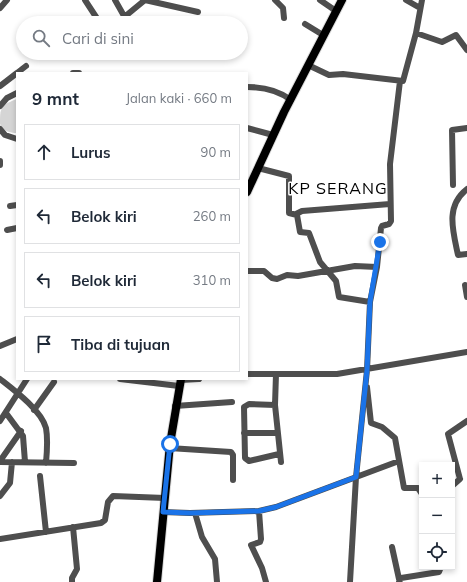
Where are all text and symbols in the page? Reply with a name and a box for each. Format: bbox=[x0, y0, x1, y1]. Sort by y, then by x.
search box bbox=[16, 16, 248, 60]
icon: search bbox=[30, 27, 52, 49]
text: Cari di sini bbox=[62, 29, 134, 48]
text: 9 mnt bbox=[32, 88, 79, 109]
text: Jalan kaki · 660 m bbox=[126, 90, 232, 106]
icon: ahead bbox=[33, 141, 55, 163]
text: Lurus bbox=[71, 143, 111, 162]
text: 90 m bbox=[201, 144, 231, 160]
district label: KP SERANG bbox=[288, 178, 388, 198]
icon: left bbox=[33, 205, 55, 227]
text: Belok kiri bbox=[71, 207, 137, 226]
text: 260 m bbox=[193, 208, 231, 224]
route end bbox=[371, 233, 389, 251]
icon: left bbox=[33, 269, 55, 291]
text: Belok kiri bbox=[71, 271, 137, 290]
text: 310 m bbox=[193, 272, 231, 288]
icon: arrive bbox=[33, 333, 55, 355]
text: Tiba di tujuan bbox=[71, 335, 170, 354]
route start bbox=[161, 435, 179, 453]
map controls bbox=[419, 462, 455, 570]
button: + bbox=[419, 462, 455, 498]
button: − bbox=[419, 498, 455, 534]
button: locate bbox=[419, 534, 455, 570]

